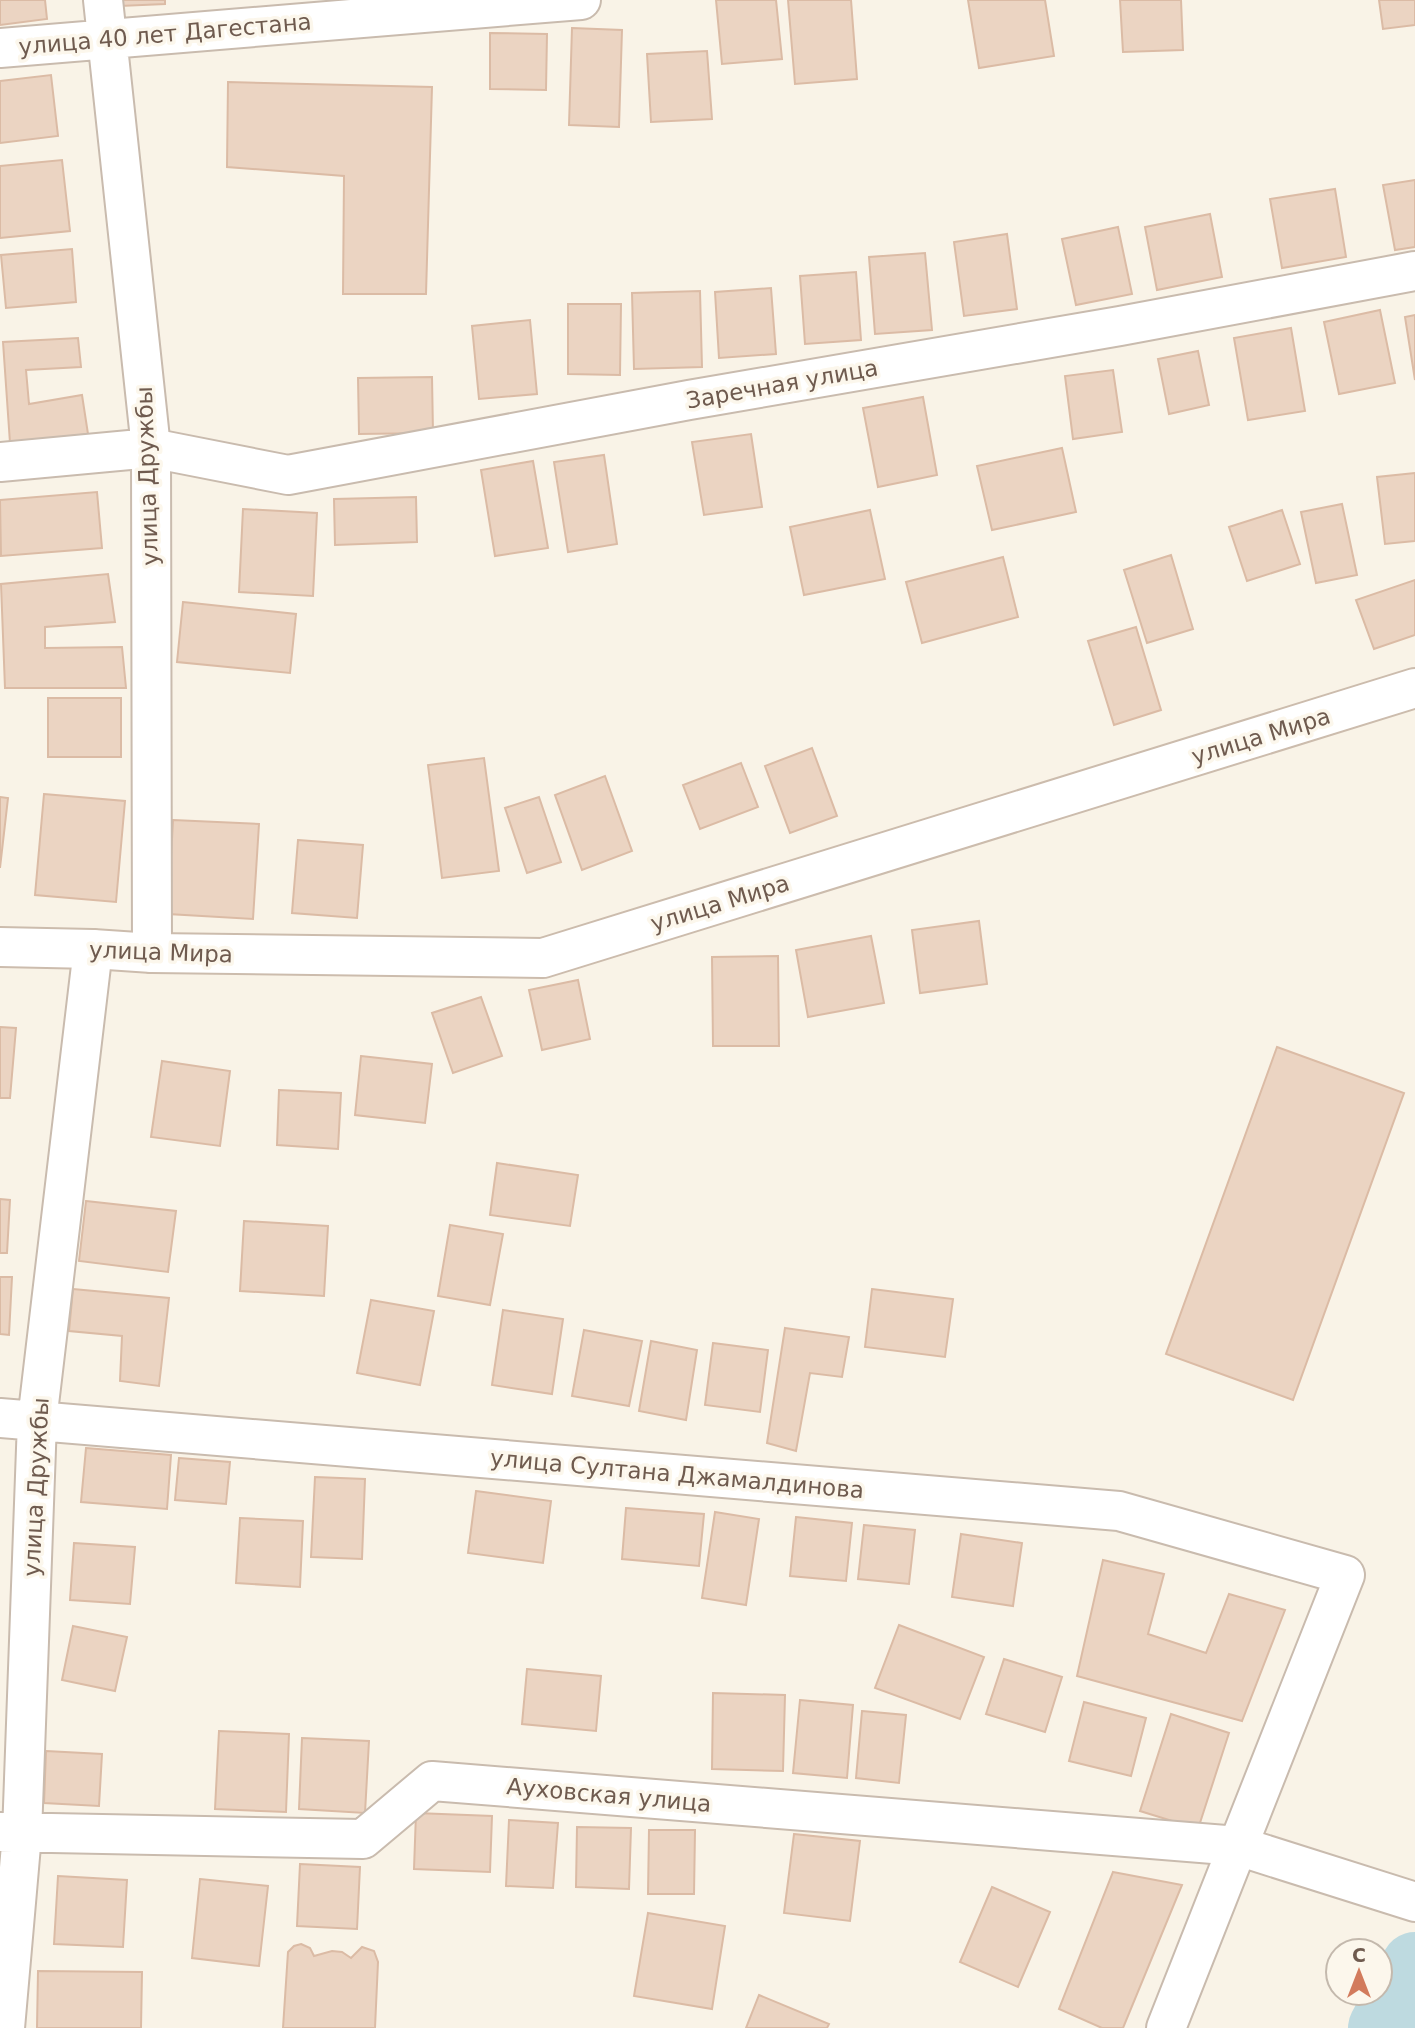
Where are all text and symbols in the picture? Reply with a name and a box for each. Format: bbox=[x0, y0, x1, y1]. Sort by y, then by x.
street label: улица 40 лет Дагестана bbox=[17, 8, 313, 60]
street label: Заречная улица bbox=[684, 354, 880, 414]
street label: улица Дружбы bbox=[131, 386, 163, 566]
street label: улица Мира bbox=[1188, 703, 1334, 769]
street label: улица Мира bbox=[647, 870, 793, 936]
street label: улица Мира bbox=[89, 936, 233, 968]
street label: улица Дружбы bbox=[18, 1397, 54, 1577]
street label: улица Султана Джамалдинова bbox=[489, 1445, 865, 1503]
street label: Ауховская улица bbox=[506, 1773, 712, 1817]
north arrow bbox=[1324, 1937, 1394, 2007]
text: С bbox=[1352, 1944, 1366, 1966]

